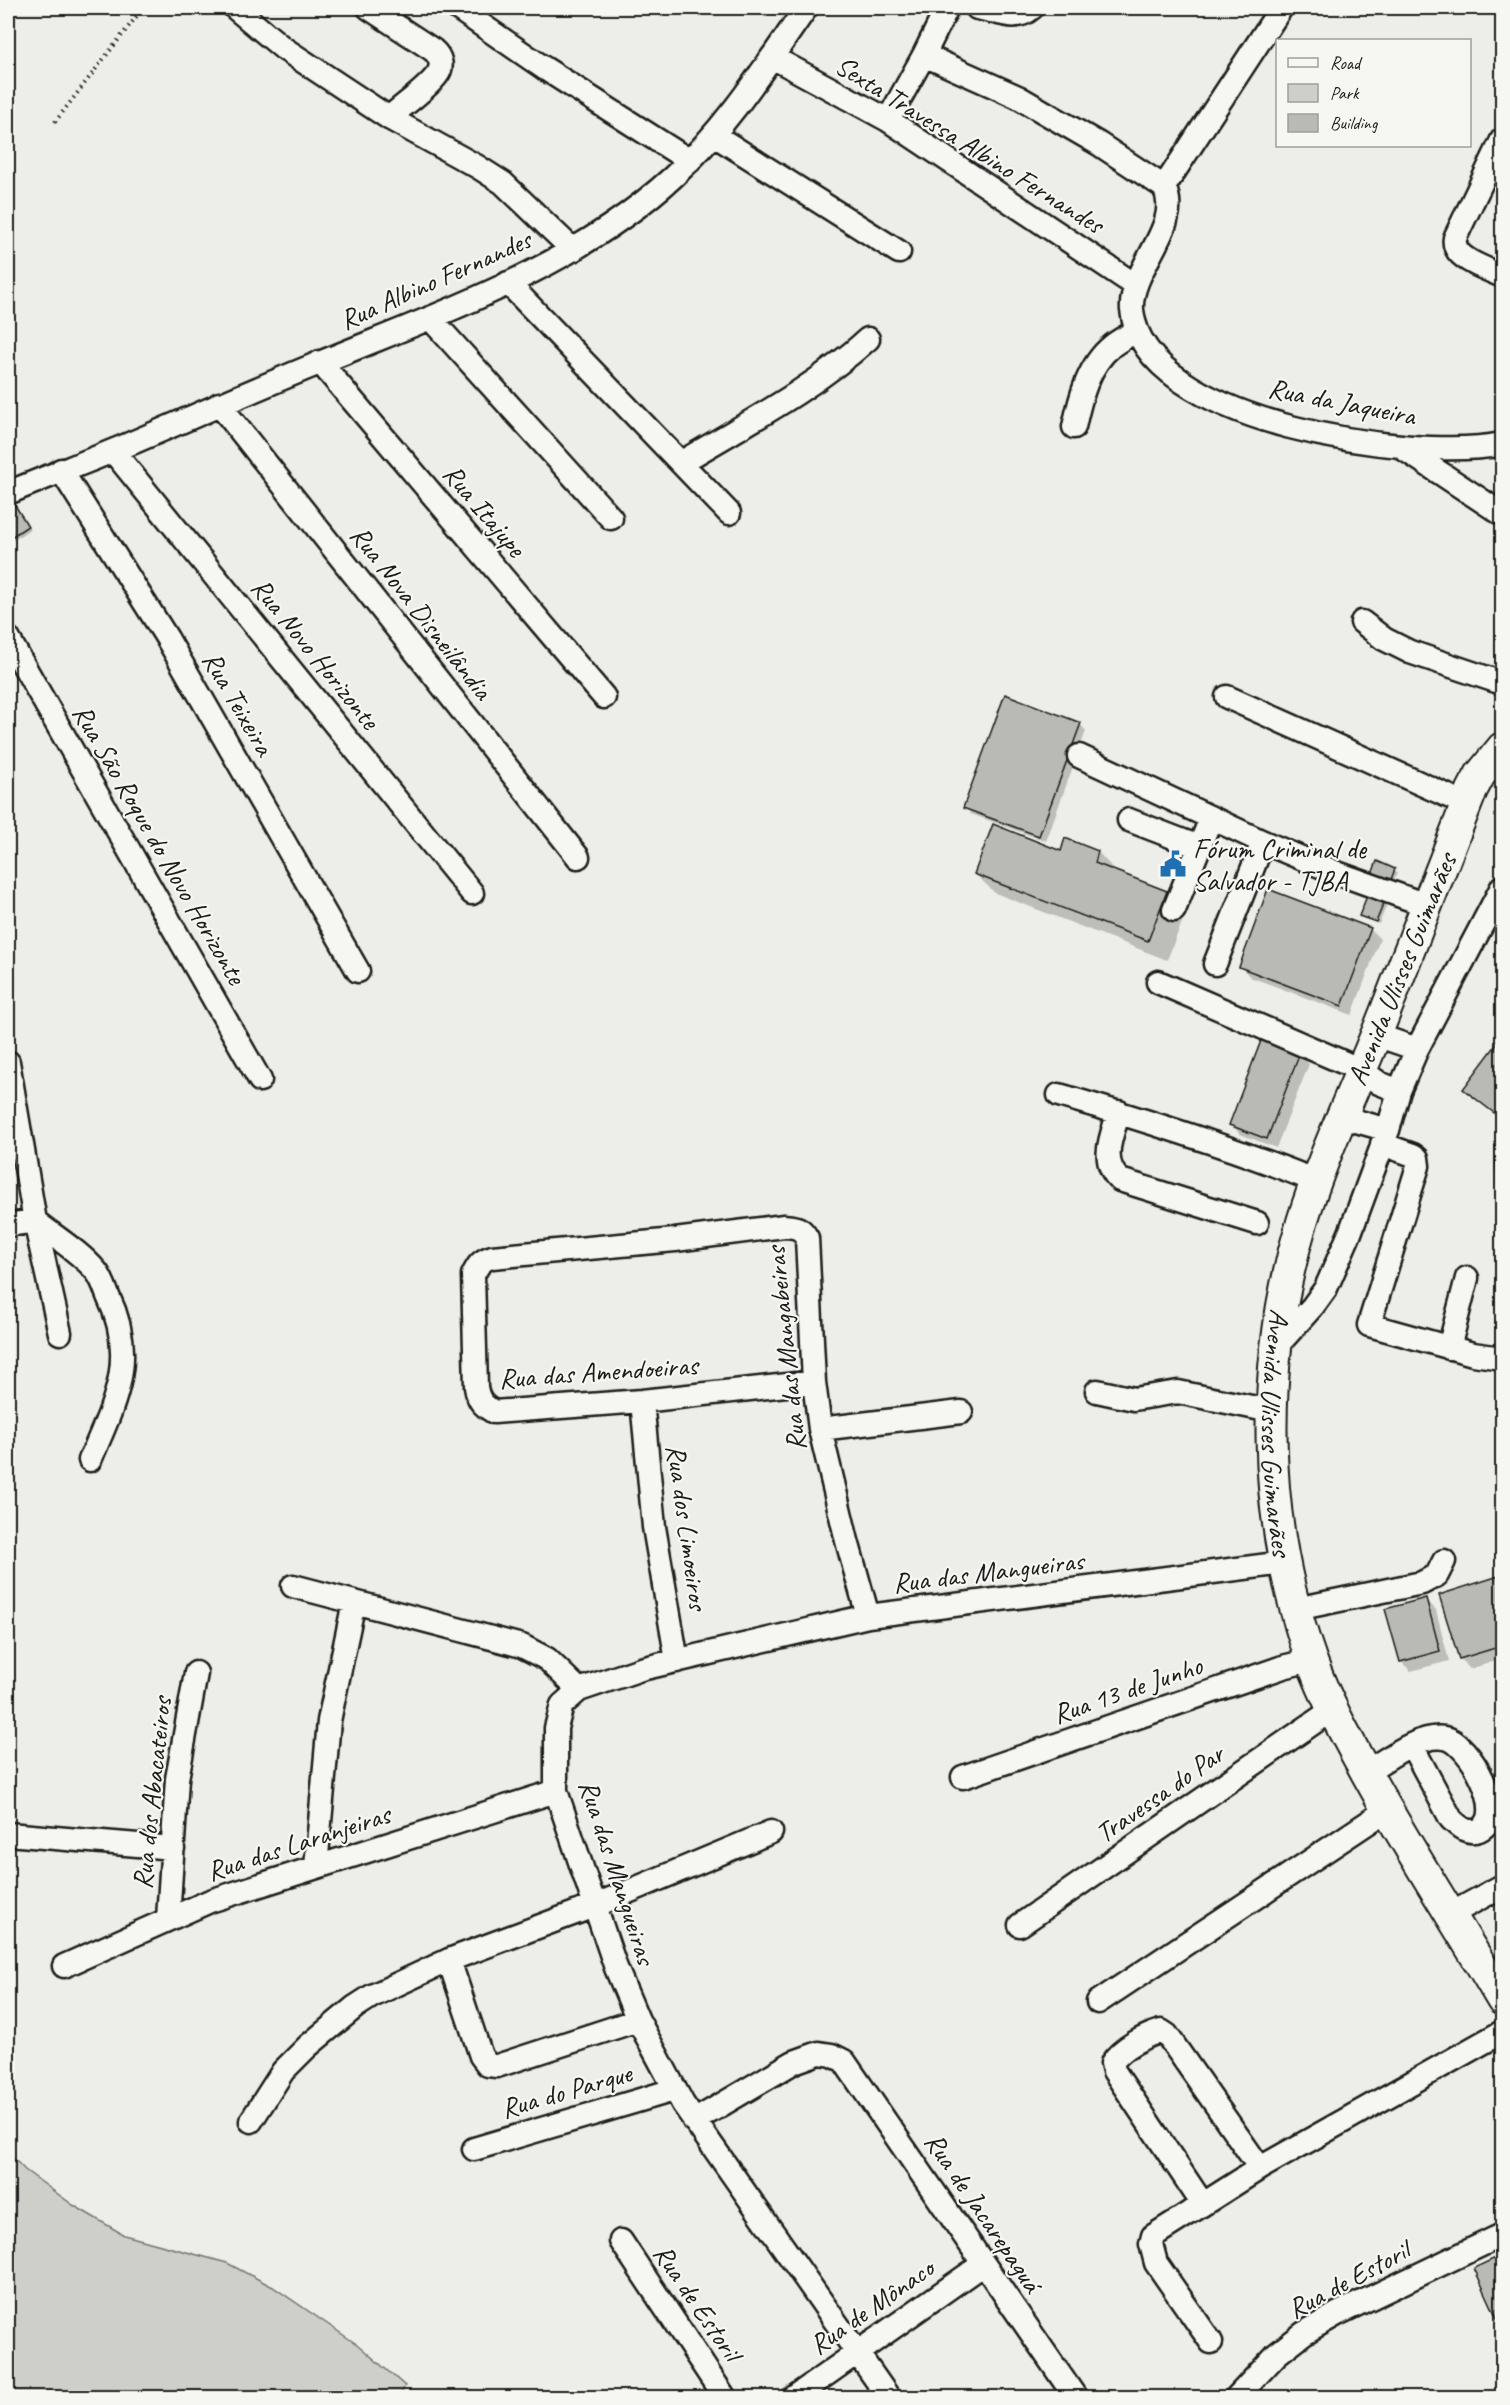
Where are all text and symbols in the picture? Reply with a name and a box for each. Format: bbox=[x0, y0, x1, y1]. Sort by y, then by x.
legend bbox=[1276, 39, 1471, 147]
street label: Sexta Travessa Albino Fernandes bbox=[829, 47, 1113, 243]
text: Road bbox=[1330, 52, 1363, 74]
text: Park bbox=[1330, 82, 1360, 104]
text: Building bbox=[1330, 112, 1379, 134]
street label: Rua Albino Fernandes bbox=[334, 221, 539, 337]
street label: Rua da Jaqueira bbox=[1265, 370, 1420, 433]
street label: Rua Itajupe bbox=[436, 457, 535, 565]
street label: Rua Nova Disneilândia bbox=[343, 518, 502, 708]
street label: Rua Novo Horizonte bbox=[244, 570, 389, 738]
street label: Rua Teixeira bbox=[195, 645, 283, 763]
street label: Rua São Roque do Novo Horizonte bbox=[65, 698, 255, 992]
place label: Fórum Criminal de Salvador - TJBA bbox=[1193, 831, 1368, 898]
street label: Avenida Ulisses Guimarães bbox=[1339, 846, 1465, 1090]
public building icon: Fórum Criminal de Salvador - TJBA bbox=[1158, 849, 1188, 879]
street label: Rua das Mangabeiras bbox=[757, 1243, 814, 1453]
street label: Avenida Ulisses Guimarães bbox=[1253, 1307, 1300, 1561]
street label: Rua das Amendoeiras bbox=[498, 1347, 701, 1396]
street label: Rua dos Limoeiros bbox=[659, 1442, 717, 1614]
street label: Rua das Mangueiras bbox=[891, 1542, 1088, 1601]
street label: Rua 13 de Junho bbox=[1048, 1647, 1208, 1731]
street label: Rua dos Abacateiros bbox=[124, 1693, 179, 1891]
street label: Travessa do Par bbox=[1088, 1735, 1232, 1850]
street label: Rua das Mangueiras bbox=[571, 1776, 665, 1971]
street label: Rua das Laranjeiras bbox=[202, 1796, 396, 1889]
street label: Rua do Parque bbox=[497, 2055, 637, 2126]
street label: Rua de Jacarepaguá bbox=[917, 2126, 1052, 2301]
street label: Rua de Estoril bbox=[1281, 2230, 1420, 2326]
street label: Rua de Estoril bbox=[646, 2237, 752, 2372]
street label: Rua de Mônaco bbox=[802, 2249, 943, 2362]

